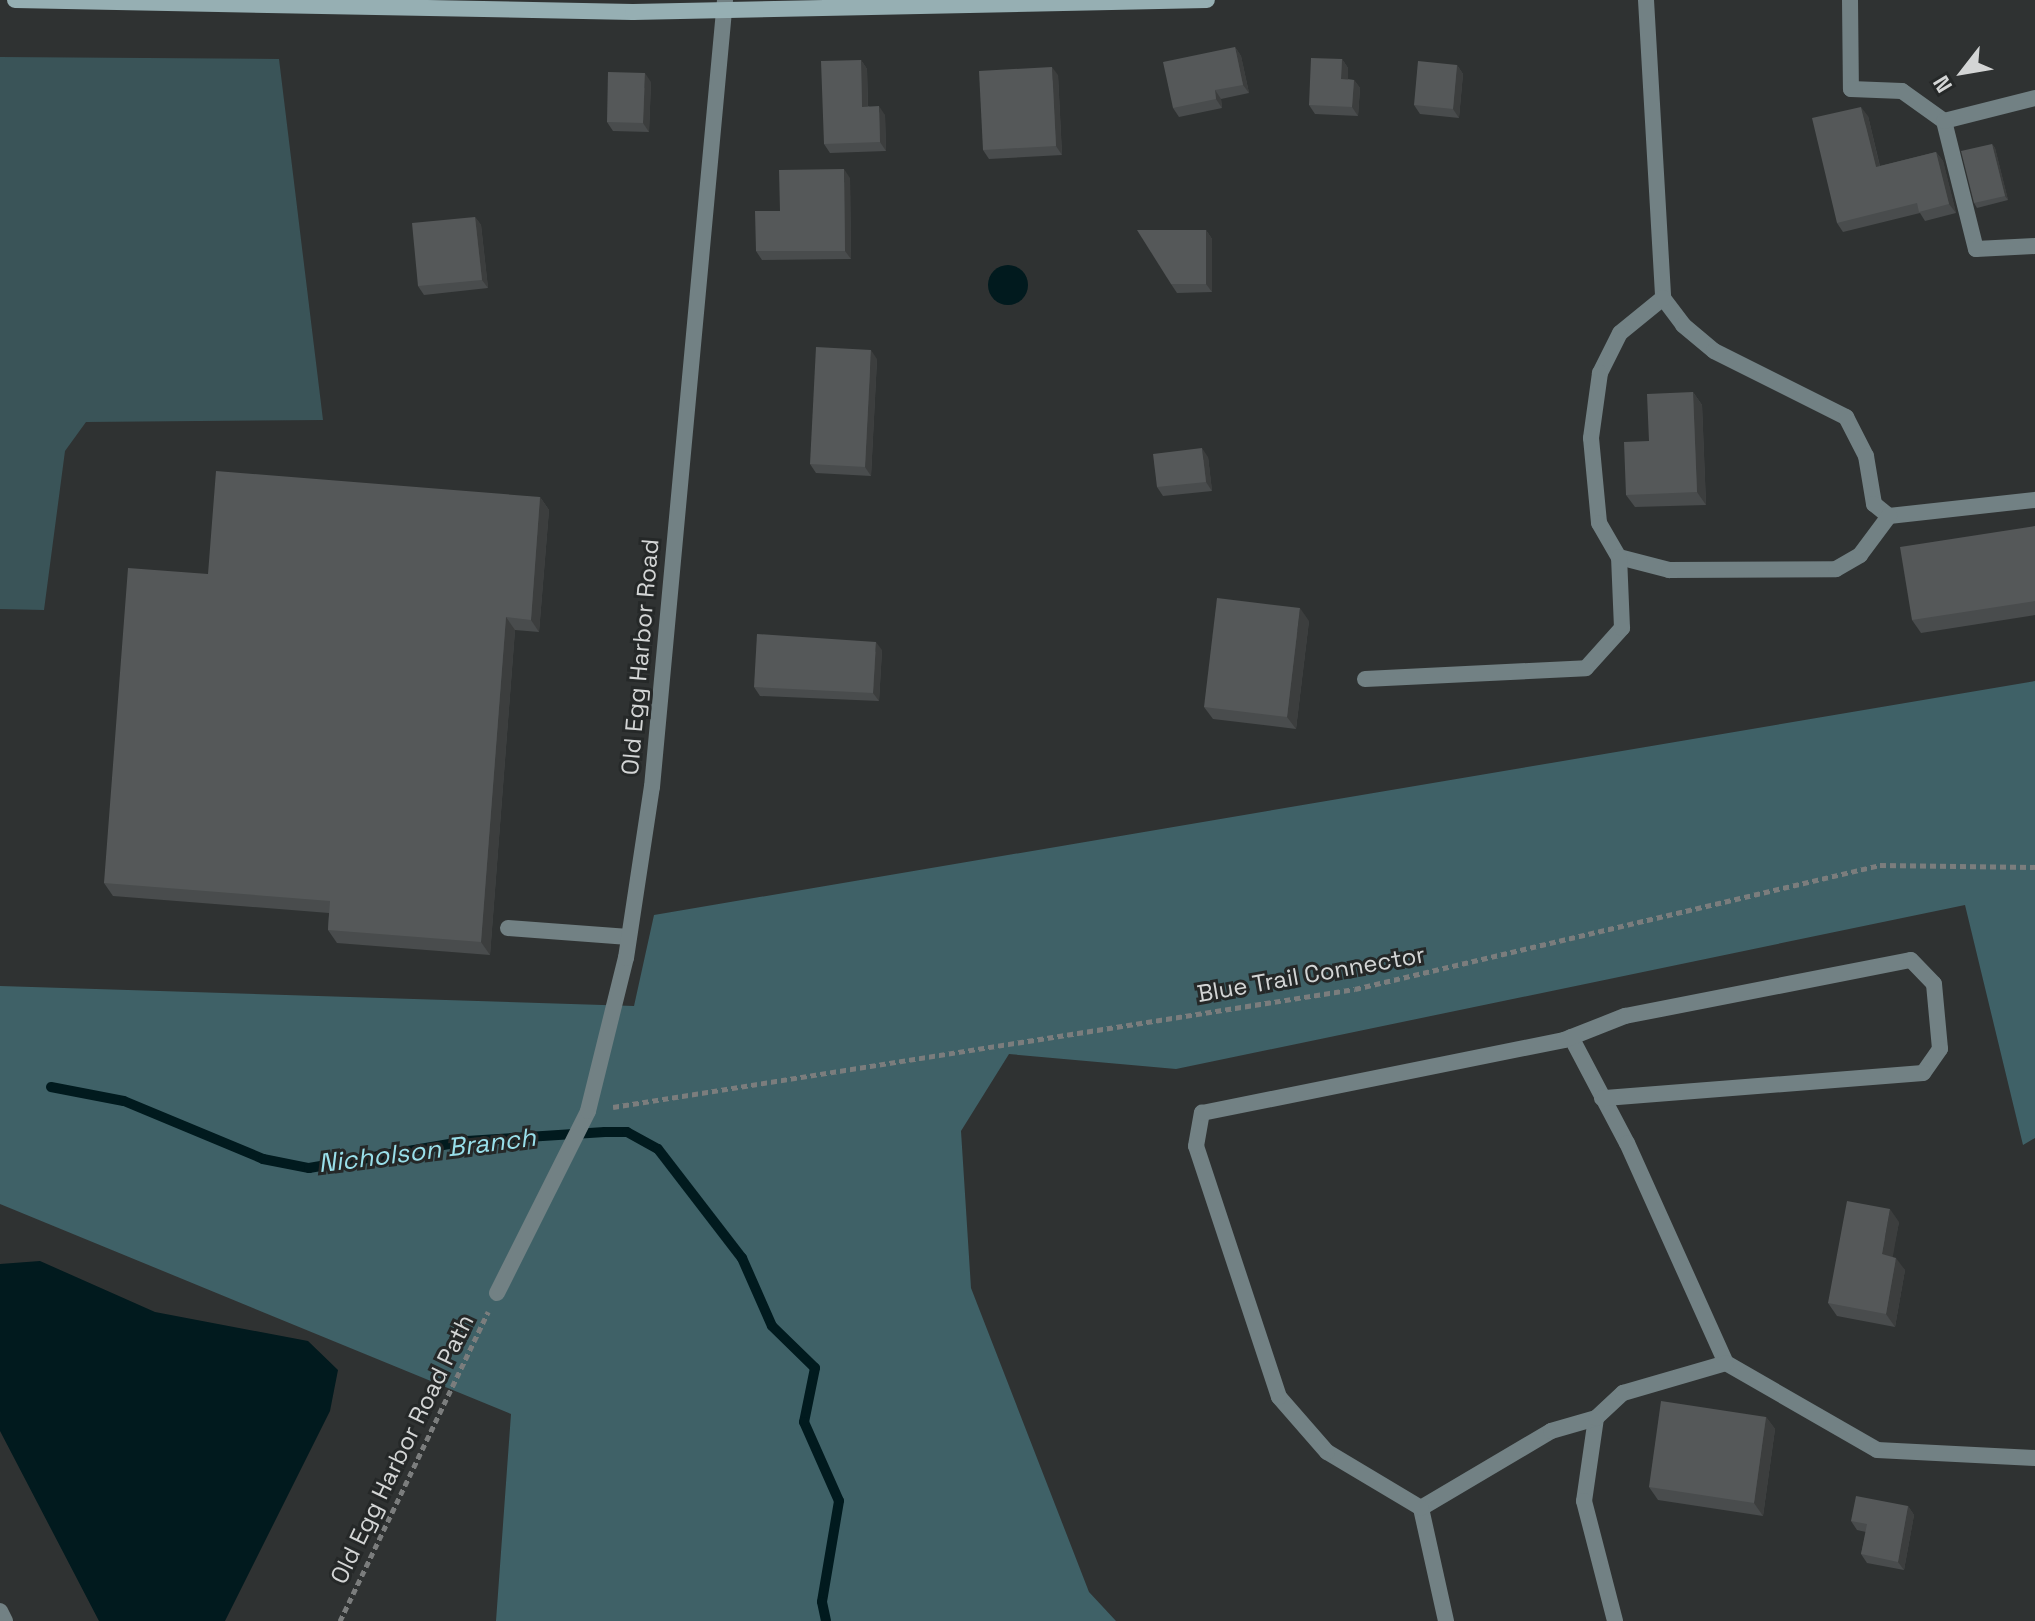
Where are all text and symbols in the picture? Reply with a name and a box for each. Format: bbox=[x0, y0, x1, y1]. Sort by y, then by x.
north arrow bbox=[1923, 32, 2003, 112]
text: N bbox=[1927, 71, 1958, 98]
street label: Old Egg Harbor Road bbox=[615, 538, 665, 776]
street label: Blue Trail Connector bbox=[1194, 940, 1428, 1008]
water label: Nicholson Branch bbox=[316, 1122, 538, 1180]
street label: Old Egg Harbor Road Path bbox=[324, 1310, 480, 1588]

